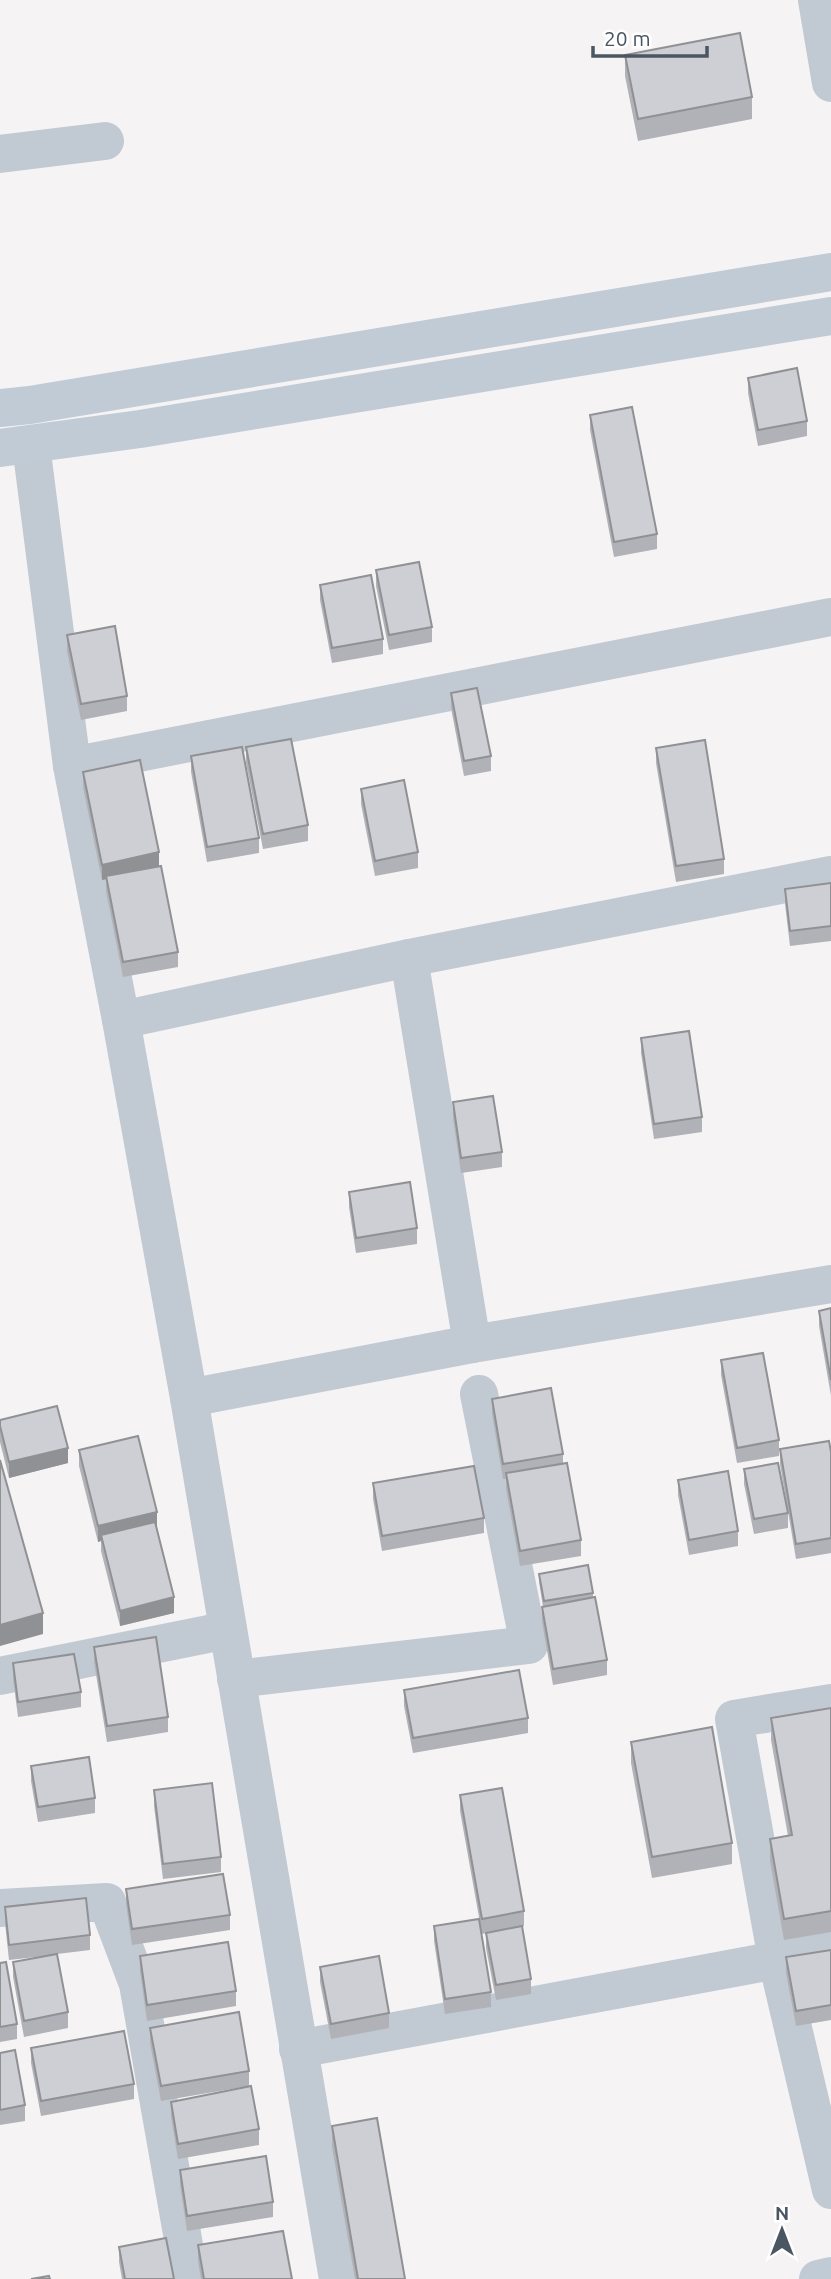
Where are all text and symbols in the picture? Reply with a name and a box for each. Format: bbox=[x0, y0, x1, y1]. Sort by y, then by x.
scale bar bbox=[593, 14, 707, 58]
text: 20 m bbox=[604, 26, 651, 50]
north arrow bbox=[747, 2195, 817, 2265]
text: N bbox=[775, 2202, 789, 2224]

